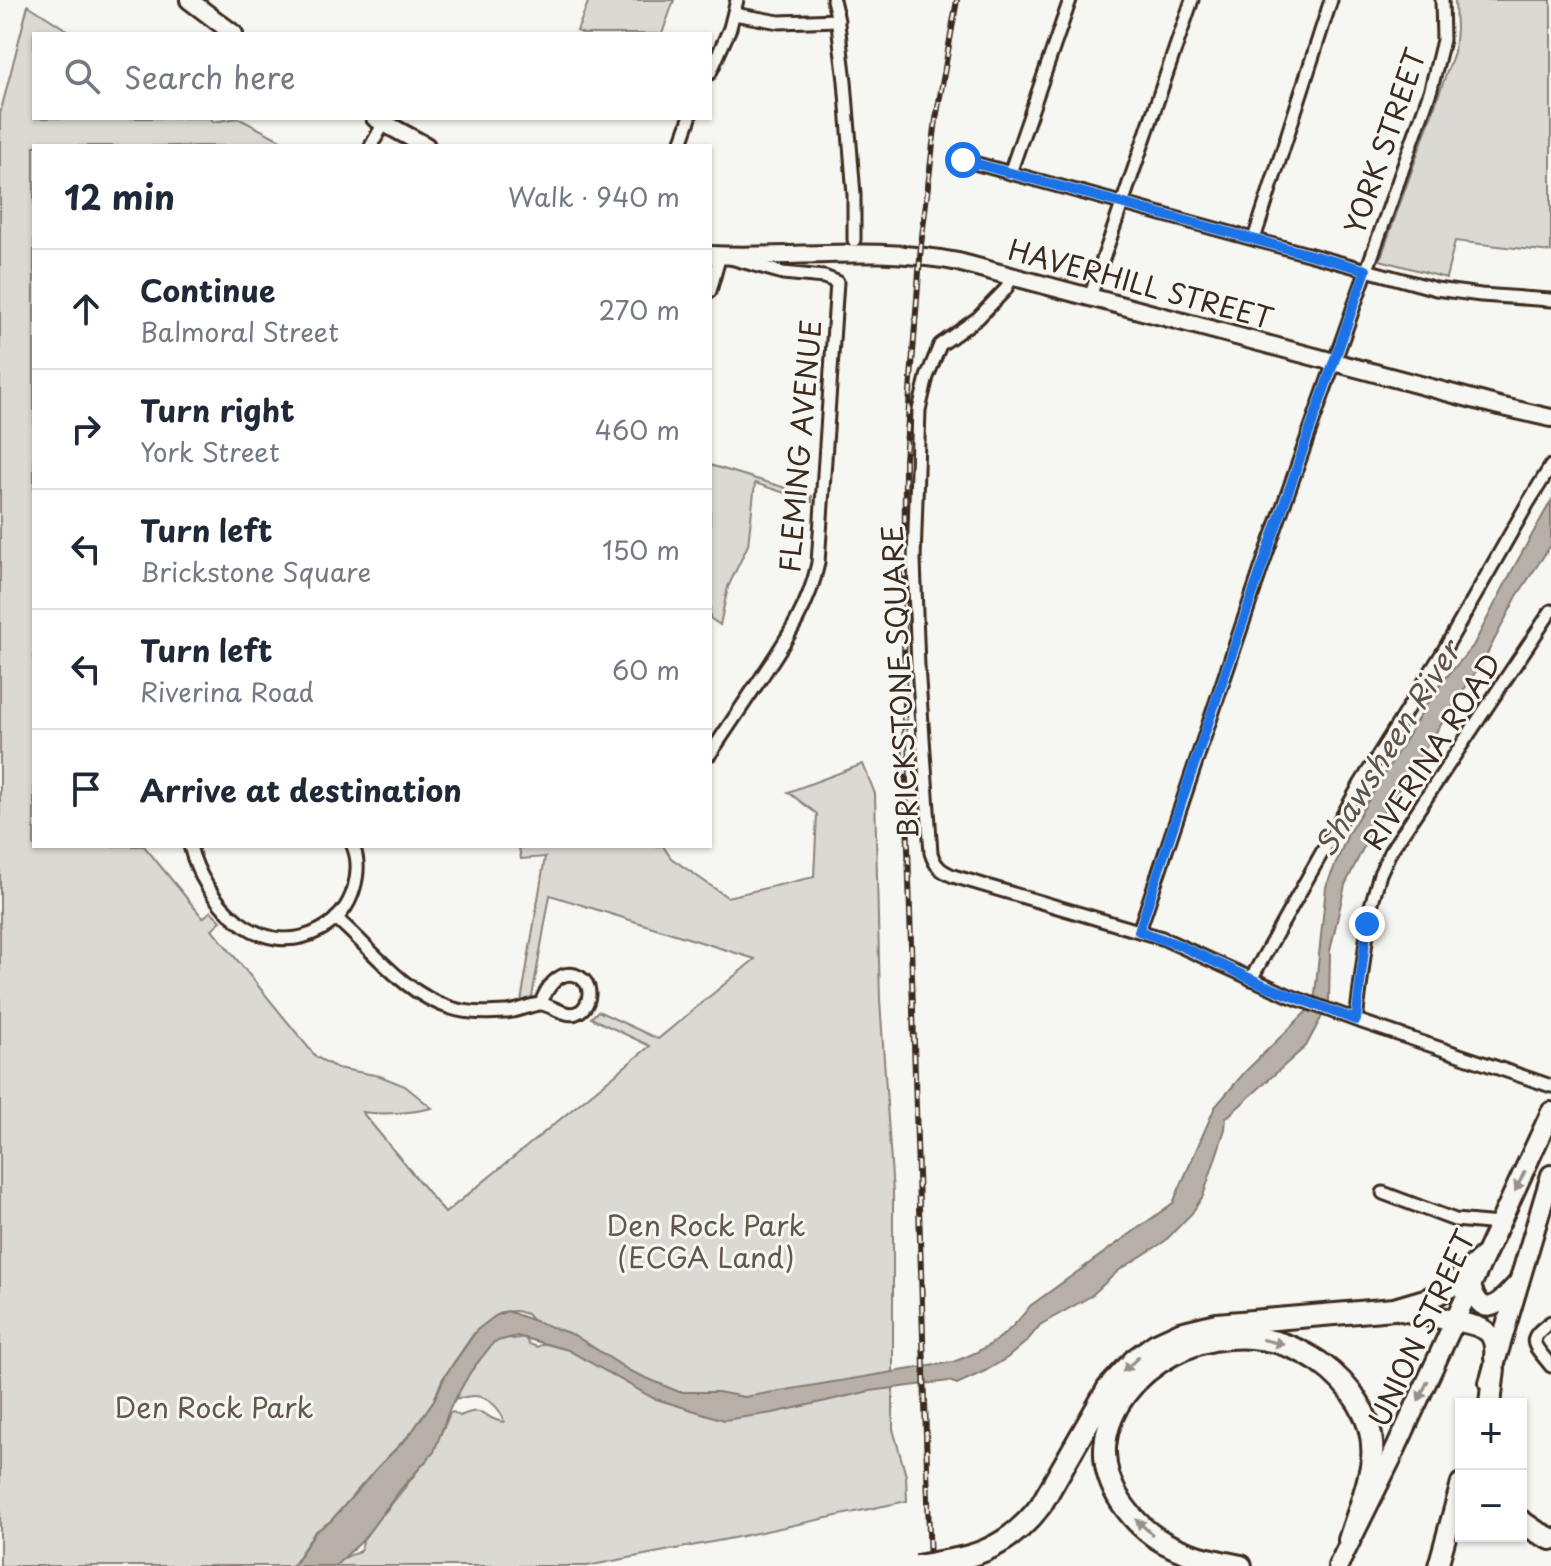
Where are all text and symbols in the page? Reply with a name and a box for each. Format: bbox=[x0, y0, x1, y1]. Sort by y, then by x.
search box bbox=[32, 32, 712, 120]
street label: YORK STREET bbox=[1332, 42, 1436, 240]
icon: search bbox=[60, 54, 104, 98]
text: Search here bbox=[124, 54, 296, 99]
route start bbox=[945, 142, 981, 178]
text: 12 min bbox=[64, 170, 175, 222]
text: Walk · 940 m bbox=[508, 177, 680, 216]
street label: HAVERHILL STREET bbox=[1004, 227, 1279, 339]
text: Continue bbox=[140, 267, 275, 312]
icon: ahead bbox=[64, 287, 108, 331]
text: 270 m bbox=[599, 290, 680, 329]
text: Balmoral Street bbox=[140, 312, 339, 351]
street label: FLEMING AVENUE bbox=[767, 318, 831, 574]
text: Turn right bbox=[140, 387, 295, 432]
icon: right bbox=[64, 407, 108, 451]
text: 460 m bbox=[595, 410, 680, 449]
text: York Street bbox=[140, 432, 280, 471]
text: Turn left bbox=[140, 507, 272, 552]
street label: BRICKSTONE SQUARE bbox=[869, 524, 929, 840]
icon: left bbox=[64, 527, 108, 571]
text: 150 m bbox=[602, 530, 680, 569]
text: Brickstone Square bbox=[140, 552, 371, 591]
text: Turn left bbox=[140, 627, 272, 672]
water label: Shawsheen River bbox=[1302, 628, 1473, 864]
street label: RIVERINA ROAD bbox=[1351, 644, 1511, 858]
icon: left bbox=[64, 647, 108, 691]
text: 60 m bbox=[612, 650, 680, 689]
text: Riverina Road bbox=[140, 672, 314, 711]
icon: arrive bbox=[64, 767, 108, 811]
text: Arrive at destination bbox=[140, 767, 462, 812]
route end bbox=[1349, 906, 1385, 942]
one-way arrow bbox=[1513, 1170, 1527, 1193]
park label: Den Rock Park (ECGA Land) bbox=[607, 1203, 806, 1278]
street label: UNION STREET bbox=[1357, 1222, 1486, 1434]
one-way arrow bbox=[1261, 1336, 1286, 1348]
one-way arrow bbox=[1122, 1355, 1141, 1373]
one-way arrow bbox=[1416, 1380, 1430, 1403]
park label: Den Rock Park bbox=[115, 1385, 314, 1428]
map controls bbox=[1455, 1398, 1527, 1542]
button: + bbox=[1455, 1398, 1527, 1470]
button: − bbox=[1455, 1470, 1527, 1542]
one-way arrow bbox=[1134, 1518, 1154, 1536]

